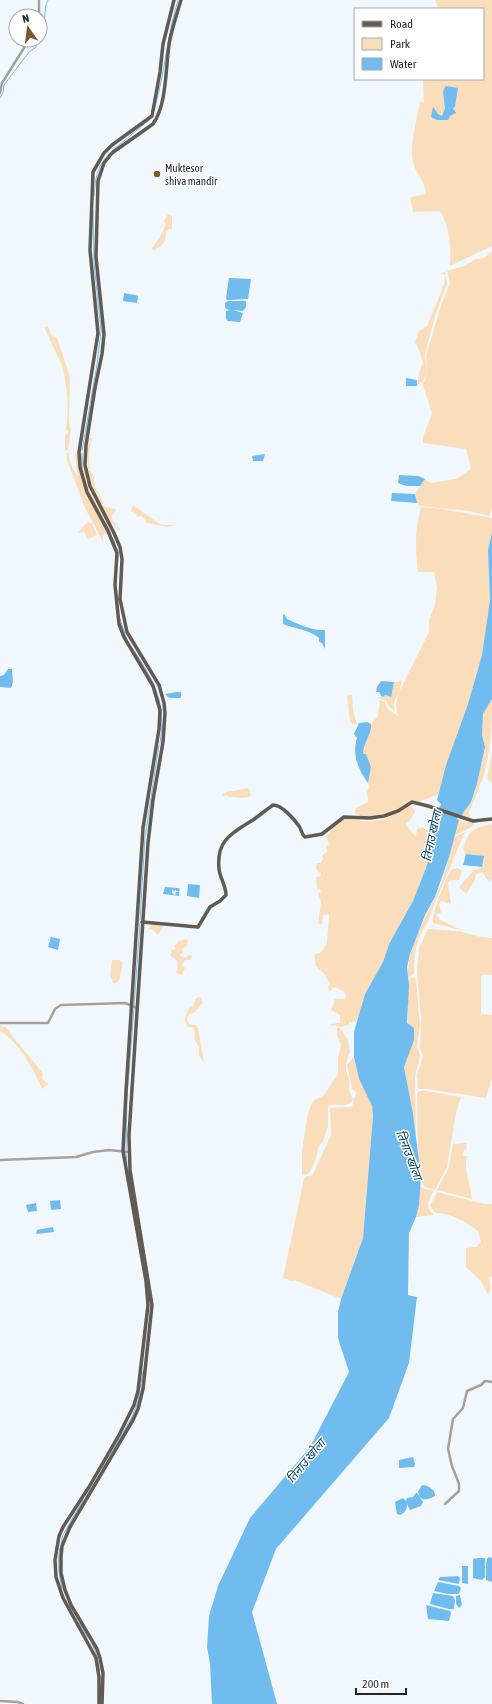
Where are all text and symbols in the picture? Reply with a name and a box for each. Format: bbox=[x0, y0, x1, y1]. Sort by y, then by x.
north arrow bbox=[8, 8, 48, 48]
legend bbox=[354, 8, 484, 80]
text: N bbox=[21, 12, 30, 25]
text: Road bbox=[390, 17, 413, 31]
text: Park bbox=[390, 37, 411, 51]
text: Water bbox=[390, 57, 417, 71]
place label: Muktesor shiva mandir bbox=[165, 162, 218, 187]
marker: Muktesor shiva mandir bbox=[152, 169, 162, 179]
water label: तिनाउ खोला bbox=[420, 806, 445, 863]
water label: तिनाउ खोला bbox=[393, 1128, 426, 1185]
water label: तिनाउ खोला bbox=[284, 1434, 330, 1485]
scale bar bbox=[356, 1670, 406, 1696]
text: 200 m bbox=[362, 1677, 389, 1691]

